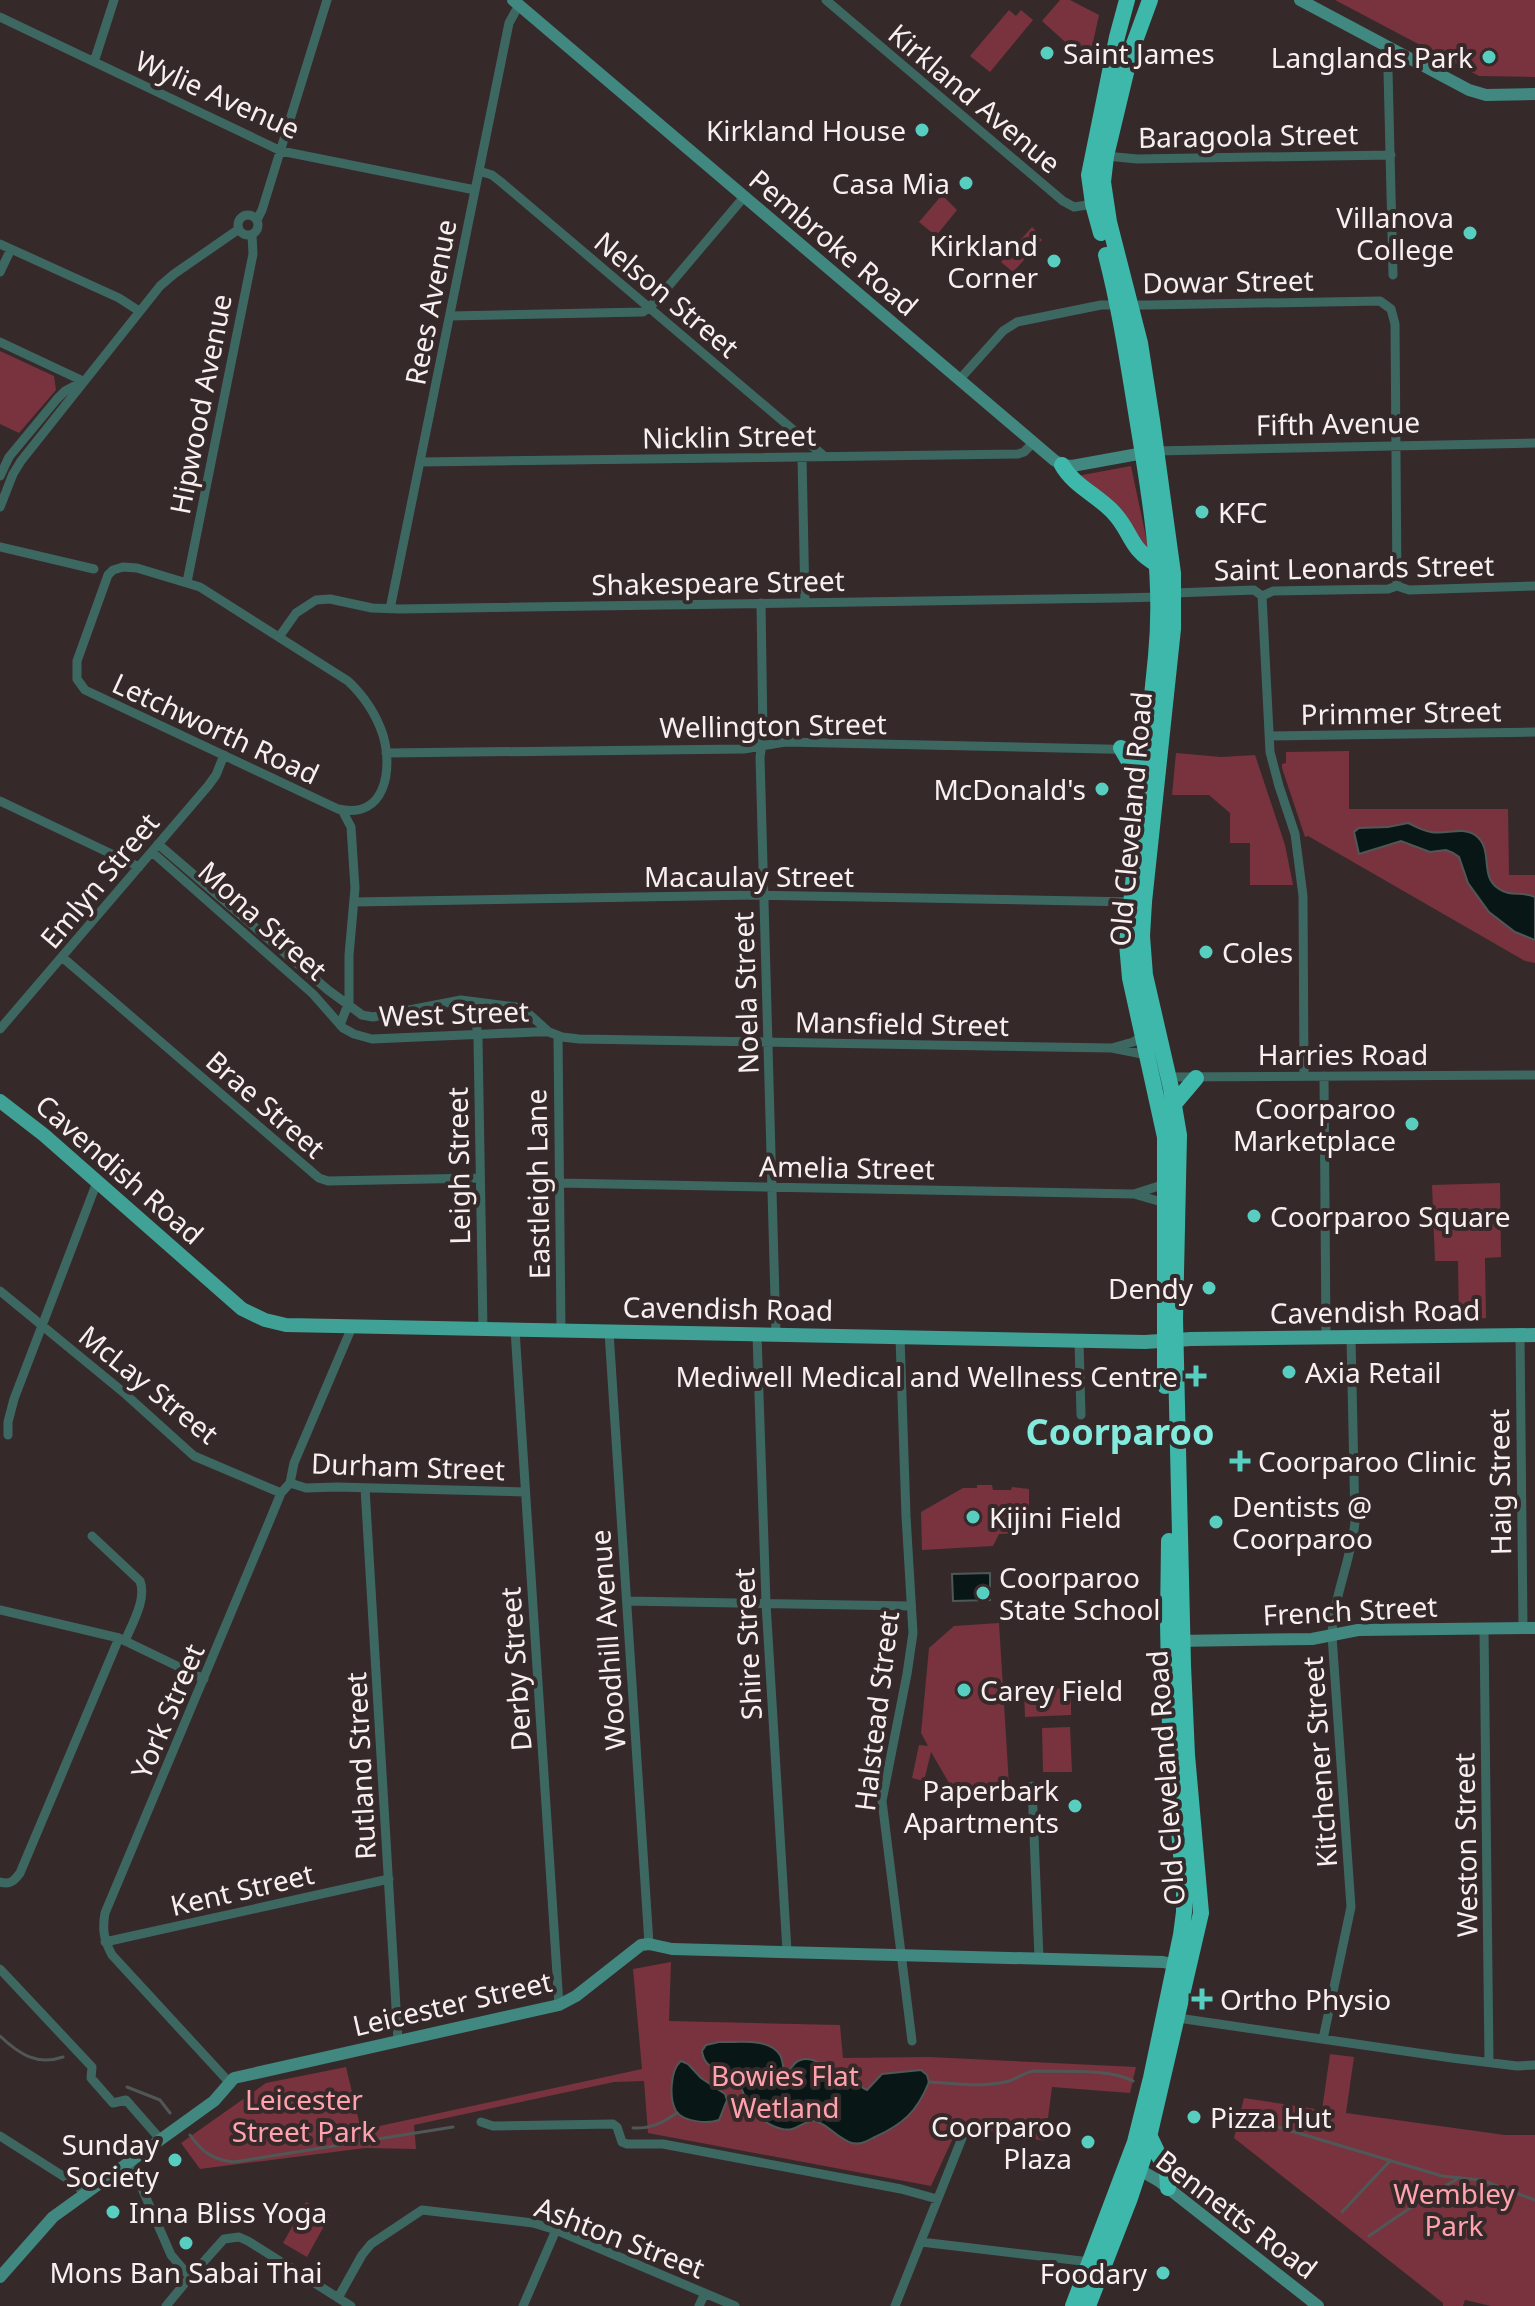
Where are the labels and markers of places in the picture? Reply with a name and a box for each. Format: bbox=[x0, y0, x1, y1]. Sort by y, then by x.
place label: Saint James bbox=[1063, 34, 1215, 72]
place label: Langlands Park bbox=[1271, 38, 1473, 76]
marker: Saint James bbox=[1038, 44, 1056, 62]
marker: Langlands Park bbox=[1480, 48, 1498, 66]
place label: Kirkland House bbox=[706, 111, 906, 149]
marker: Kirkland House bbox=[913, 121, 931, 139]
place label: Casa Mia bbox=[832, 164, 950, 202]
marker: Casa Mia bbox=[957, 174, 975, 192]
place label: Villanova College bbox=[1336, 198, 1454, 268]
marker: Villanova College bbox=[1461, 224, 1479, 242]
place label: Kirkland Corner bbox=[929, 226, 1038, 296]
marker: Kirkland Corner bbox=[1045, 252, 1063, 270]
place label: KFC bbox=[1218, 493, 1268, 531]
marker: KFC bbox=[1193, 503, 1211, 521]
place label: McDonald's bbox=[933, 770, 1086, 808]
marker: McDonald's bbox=[1093, 780, 1111, 798]
place label: Coles bbox=[1222, 933, 1293, 971]
marker: Coles bbox=[1197, 943, 1215, 961]
place label: Coorparoo Marketplace bbox=[1233, 1089, 1396, 1159]
marker: Coorparoo Marketplace bbox=[1403, 1115, 1421, 1133]
place label: Coorparoo Square bbox=[1270, 1197, 1511, 1235]
marker: Coorparoo Square bbox=[1245, 1207, 1263, 1225]
place label: Dendy bbox=[1108, 1269, 1194, 1307]
marker: Dendy bbox=[1200, 1279, 1218, 1297]
place label: Axia Retail bbox=[1305, 1353, 1441, 1391]
place label: Mediwell Medical and Wellness Centre bbox=[675, 1357, 1178, 1395]
marker: Axia Retail bbox=[1280, 1363, 1298, 1381]
marker: Mediwell Medical and Wellness Centre bbox=[1185, 1365, 1207, 1387]
place label: Coorparoo Clinic bbox=[1258, 1442, 1476, 1480]
marker: Coorparoo Clinic bbox=[1229, 1450, 1251, 1472]
place label: Dentists @ Coorparoo bbox=[1232, 1487, 1373, 1557]
place label: Kijini Field bbox=[989, 1498, 1122, 1536]
marker: Kijini Field bbox=[964, 1508, 982, 1526]
marker: Dentists @ Coorparoo bbox=[1207, 1513, 1225, 1531]
place label: Coorparoo State School bbox=[999, 1558, 1161, 1628]
marker: Coorparoo State School bbox=[974, 1584, 992, 1602]
place label: Carey Field bbox=[980, 1671, 1123, 1709]
marker: Carey Field bbox=[955, 1681, 973, 1699]
place label: Paperbark Apartments bbox=[904, 1771, 1059, 1841]
marker: Paperbark Apartments bbox=[1066, 1797, 1084, 1815]
place label: Ortho Physio bbox=[1220, 1980, 1391, 2018]
marker: Ortho Physio bbox=[1191, 1988, 1213, 2010]
place label: Pizza Hut bbox=[1210, 2098, 1332, 2136]
place label: Coorparoo Plaza bbox=[931, 2107, 1072, 2177]
marker: Pizza Hut bbox=[1185, 2108, 1203, 2126]
place label: Sunday Society bbox=[62, 2125, 160, 2195]
marker: Coorparoo Plaza bbox=[1079, 2133, 1097, 2151]
marker: Sunday Society bbox=[166, 2151, 184, 2169]
place label: Inna Bliss Yoga bbox=[129, 2193, 327, 2231]
marker: Inna Bliss Yoga bbox=[104, 2203, 122, 2221]
marker: Mons Ban Sabai Thai bbox=[177, 2234, 195, 2252]
place label: Mons Ban Sabai Thai bbox=[49, 2253, 323, 2291]
place label: Foodary bbox=[1040, 2254, 1148, 2292]
marker: Foodary bbox=[1154, 2264, 1172, 2282]

